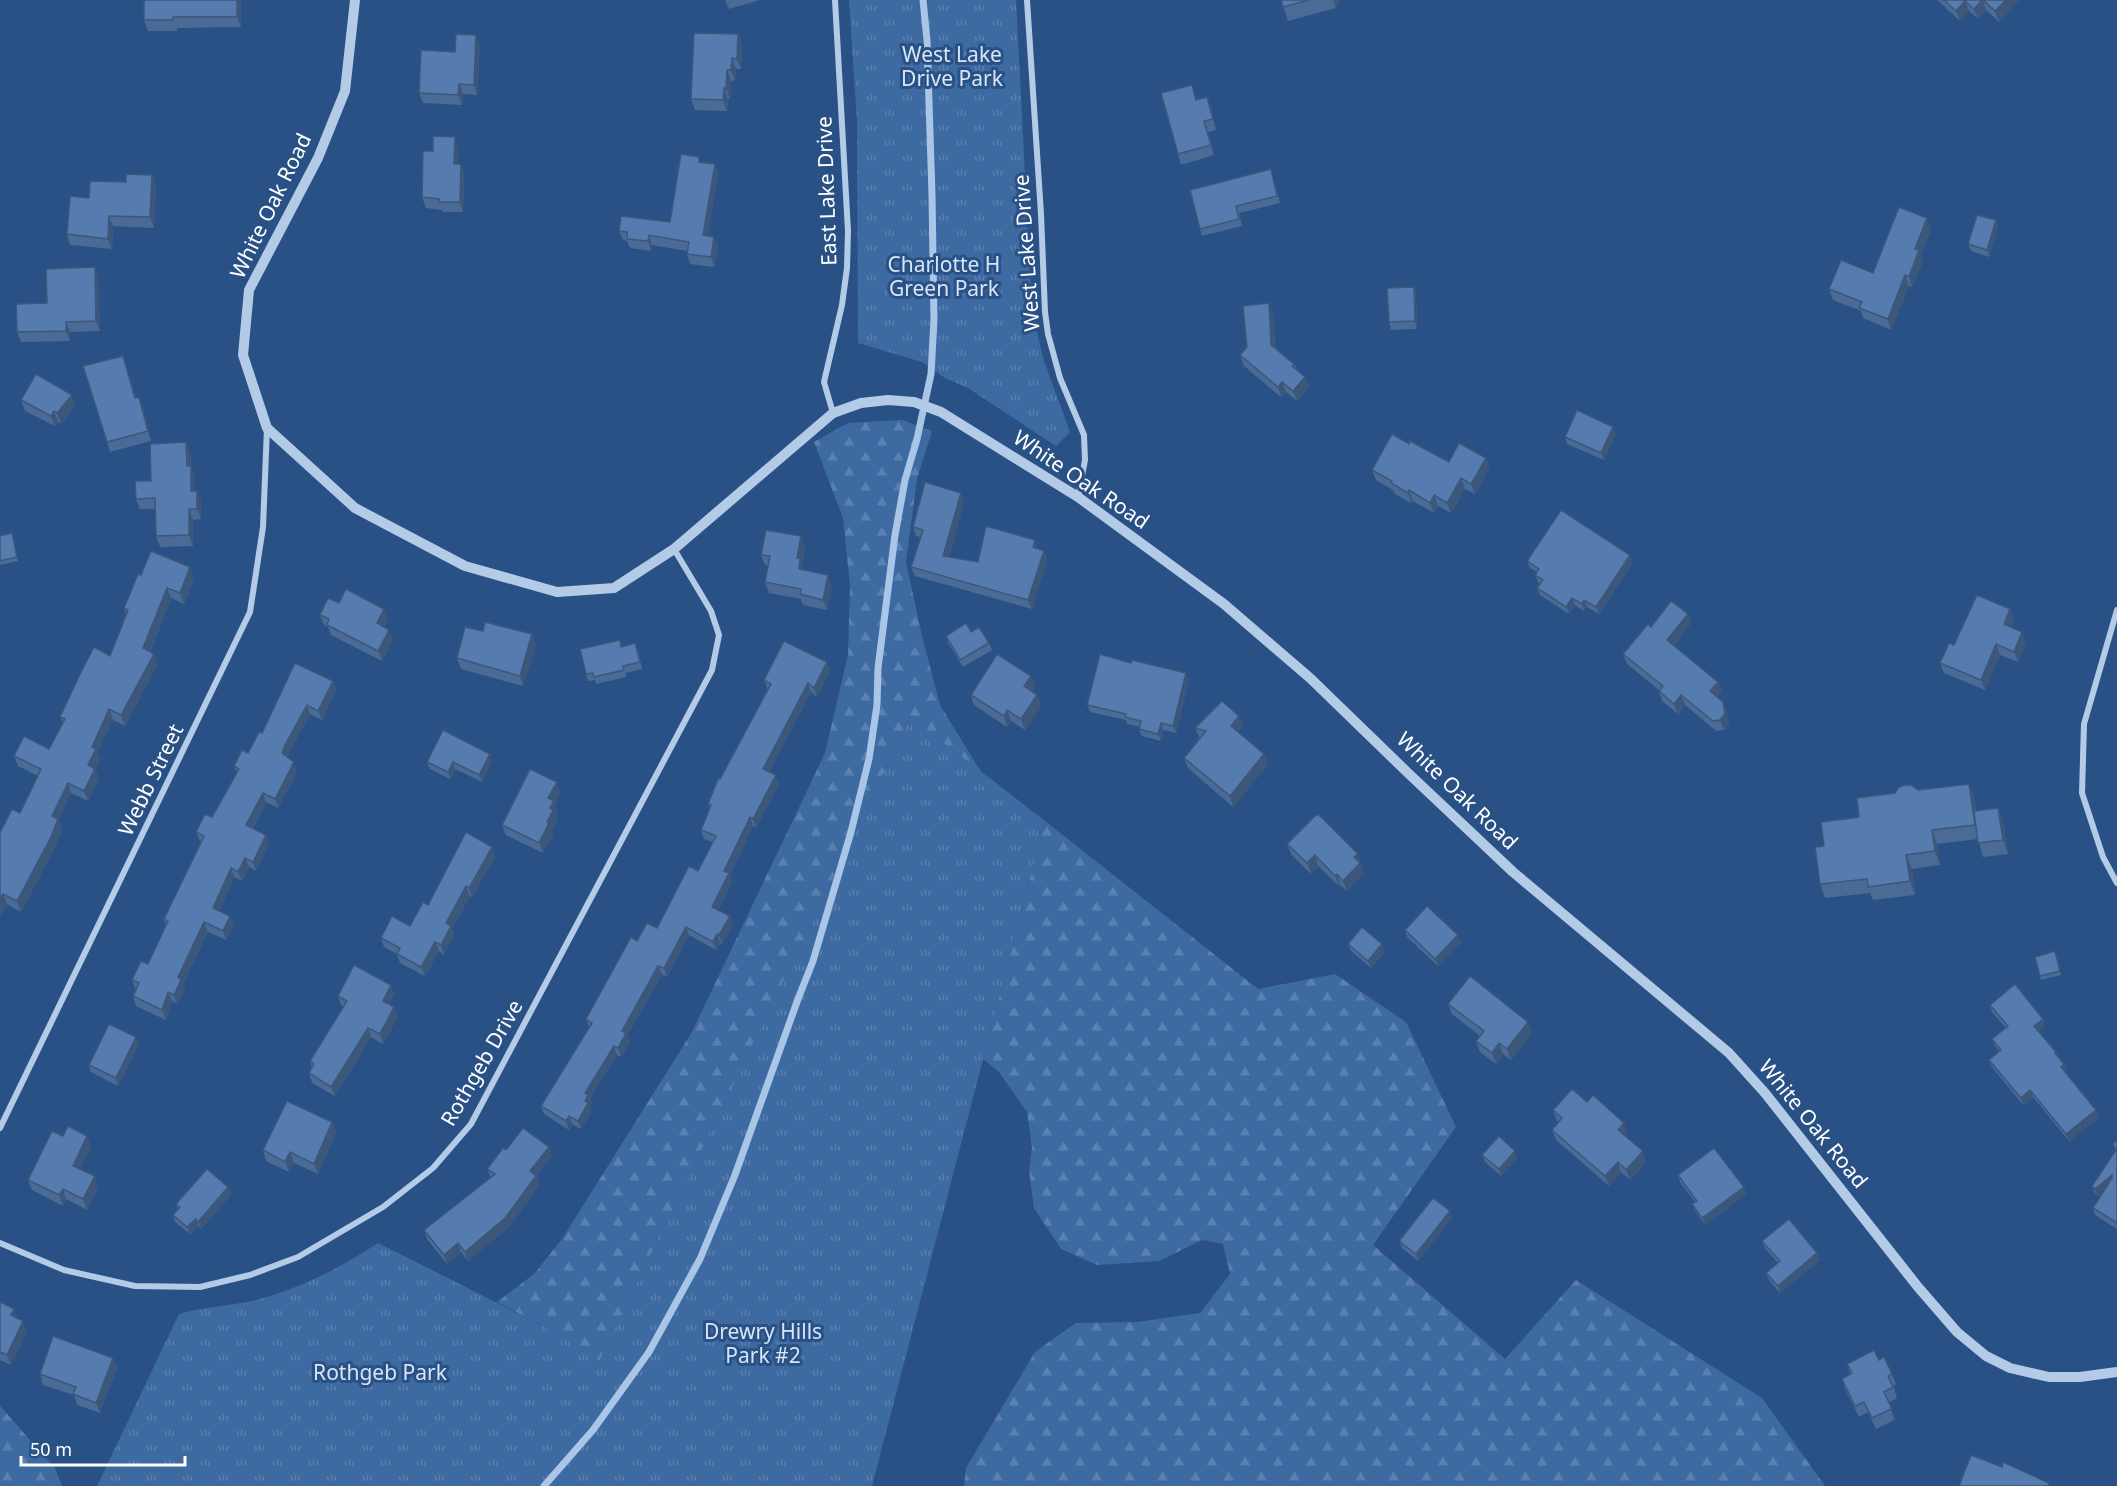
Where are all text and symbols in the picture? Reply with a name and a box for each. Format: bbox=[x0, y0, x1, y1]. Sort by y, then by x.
park label: West Lake Drive Park bbox=[901, 40, 1004, 92]
street label: East Lake Drive bbox=[809, 116, 843, 266]
street label: White Oak Road bbox=[223, 128, 317, 283]
street label: West Lake Drive bbox=[1007, 174, 1045, 333]
park label: Charlotte H Green Park bbox=[888, 250, 1000, 302]
street label: White Oak Road bbox=[1008, 423, 1155, 535]
street label: Webb Street bbox=[111, 719, 189, 840]
street label: White Oak Road bbox=[1391, 725, 1524, 855]
street label: Rothgeb Drive bbox=[434, 994, 529, 1131]
street label: White Oak Road bbox=[1753, 1053, 1874, 1194]
park label: Drewry Hills Park #2 bbox=[704, 1317, 822, 1369]
park label: Rothgeb Park bbox=[313, 1358, 448, 1386]
scale bar bbox=[21, 1429, 184, 1467]
text: 50 m bbox=[30, 1437, 72, 1461]

